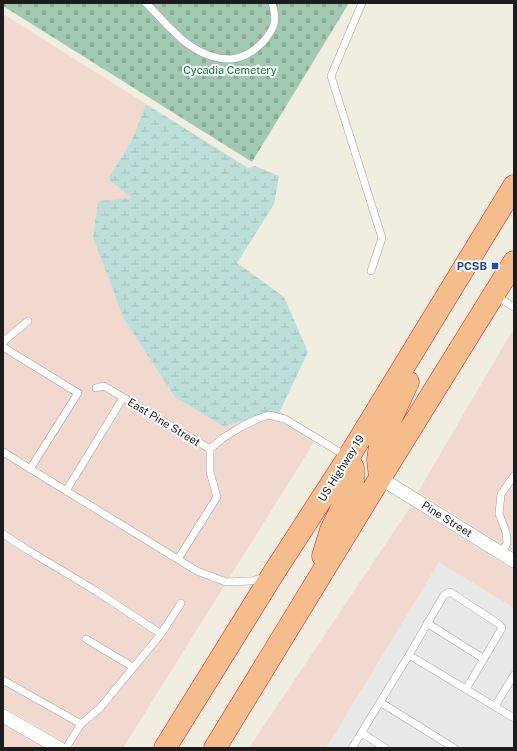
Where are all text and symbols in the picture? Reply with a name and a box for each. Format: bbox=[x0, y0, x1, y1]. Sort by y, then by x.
park label: Cycadia Cemetery bbox=[183, 64, 277, 76]
place label: PCSB bbox=[457, 260, 487, 272]
marker: PCSB bbox=[490, 261, 500, 271]
street label: East Pine Street bbox=[126, 396, 202, 448]
street label: US Highway 19 bbox=[316, 432, 366, 503]
street label: Pine Street bbox=[420, 499, 474, 539]

